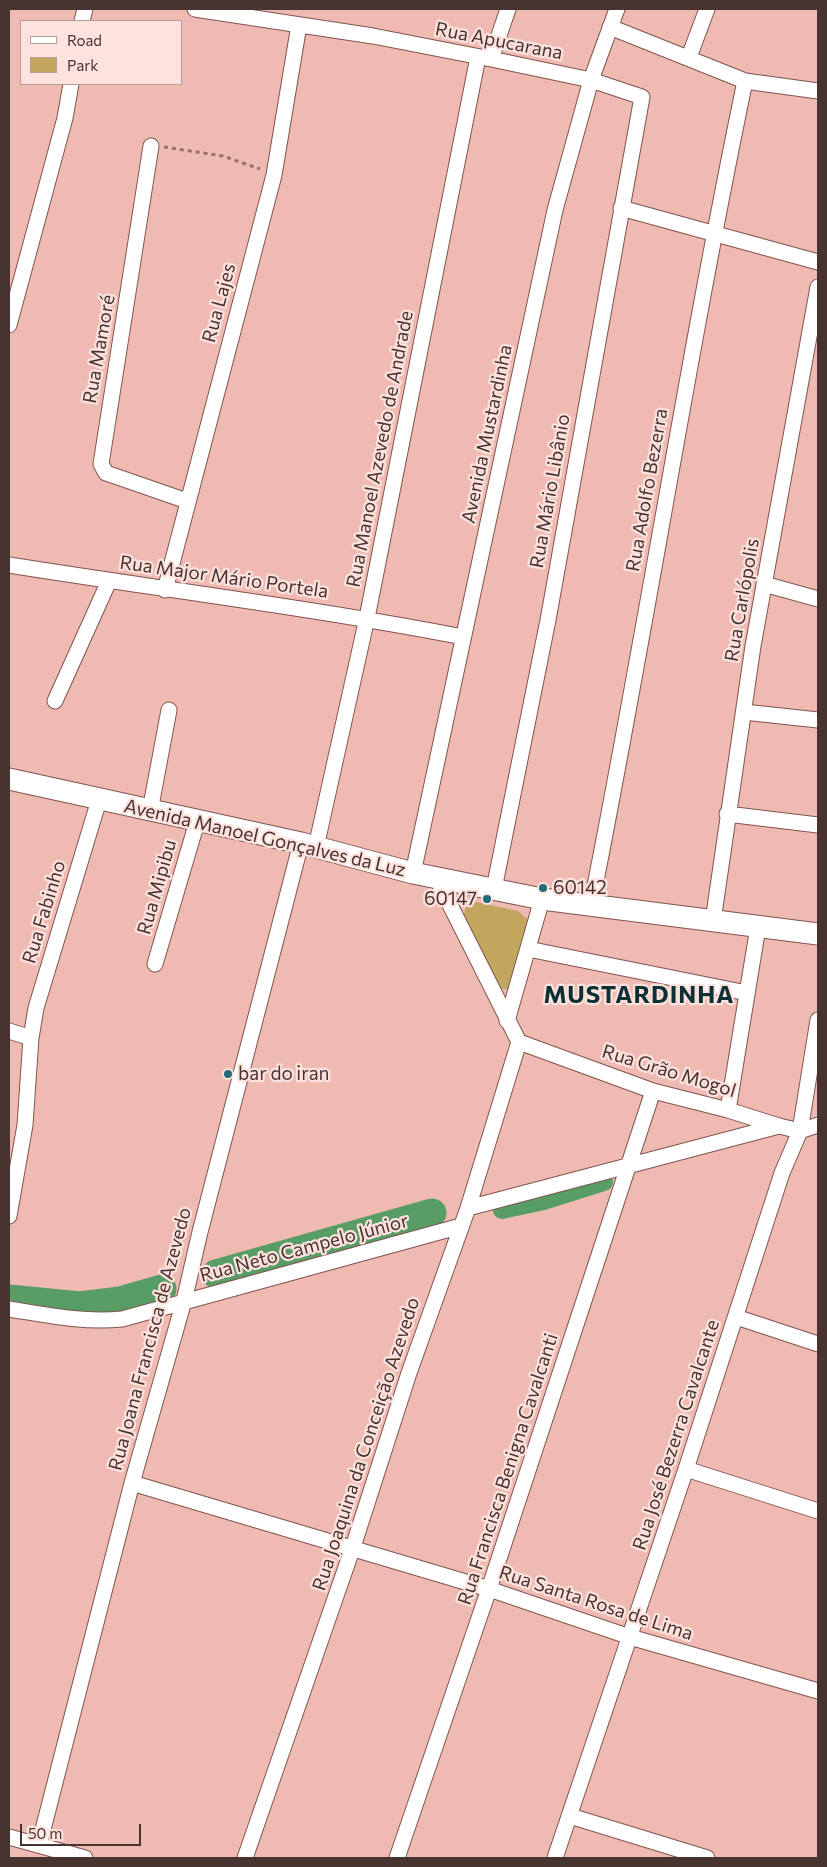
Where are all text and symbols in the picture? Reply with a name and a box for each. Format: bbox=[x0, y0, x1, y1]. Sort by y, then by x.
street label: Rua Apucarana bbox=[433, 17, 565, 65]
legend bbox=[20, 20, 182, 85]
text: Road bbox=[67, 31, 102, 49]
text: Park bbox=[67, 56, 98, 74]
street label: Rua Lajes bbox=[197, 261, 241, 345]
street label: Rua Mamoré bbox=[78, 293, 120, 405]
street label: Rua Manoel Azevedo de Andrade bbox=[342, 309, 418, 589]
street label: Avenida Mustardinha bbox=[457, 343, 517, 525]
street label: Rua Adolfo Bezerra bbox=[621, 407, 673, 573]
street label: Rua Mário Libânio bbox=[525, 412, 575, 570]
street label: Rua Carlópolis bbox=[720, 537, 764, 663]
street label: Rua Major Mário Portela bbox=[118, 551, 330, 603]
street label: Avenida Manoel Gonçalves da Luz bbox=[122, 794, 408, 882]
street label: Rua Mipibu bbox=[133, 837, 181, 937]
street label: Rua Fabinho bbox=[18, 858, 70, 966]
place label: 60142 bbox=[553, 877, 607, 899]
marker: 60142 bbox=[537, 882, 549, 894]
place label: 60147 bbox=[424, 888, 477, 910]
marker: 60147 bbox=[481, 893, 493, 905]
district label: MUSTARDINHA bbox=[542, 981, 736, 1009]
street label: Rua Grão Mogol bbox=[599, 1040, 739, 1102]
place label: bar do iran bbox=[238, 1063, 329, 1085]
marker: bar do iran bbox=[222, 1068, 234, 1080]
street label: Rua Joana Francisca de Azevedo bbox=[104, 1205, 196, 1473]
street label: Rua Neto Campelo Júnior bbox=[197, 1209, 411, 1287]
street label: Rua Joaquina da Conceição Azevedo bbox=[308, 1294, 424, 1594]
street label: Rua José Bezerra Cavalcante bbox=[628, 1317, 724, 1553]
street label: Rua Francisca Benigna Cavalcanti bbox=[453, 1330, 563, 1608]
street label: Rua Santa Rosa de Lima bbox=[496, 1561, 696, 1645]
scale bar bbox=[22, 1814, 144, 1846]
text: 50 m bbox=[28, 1824, 62, 1842]

